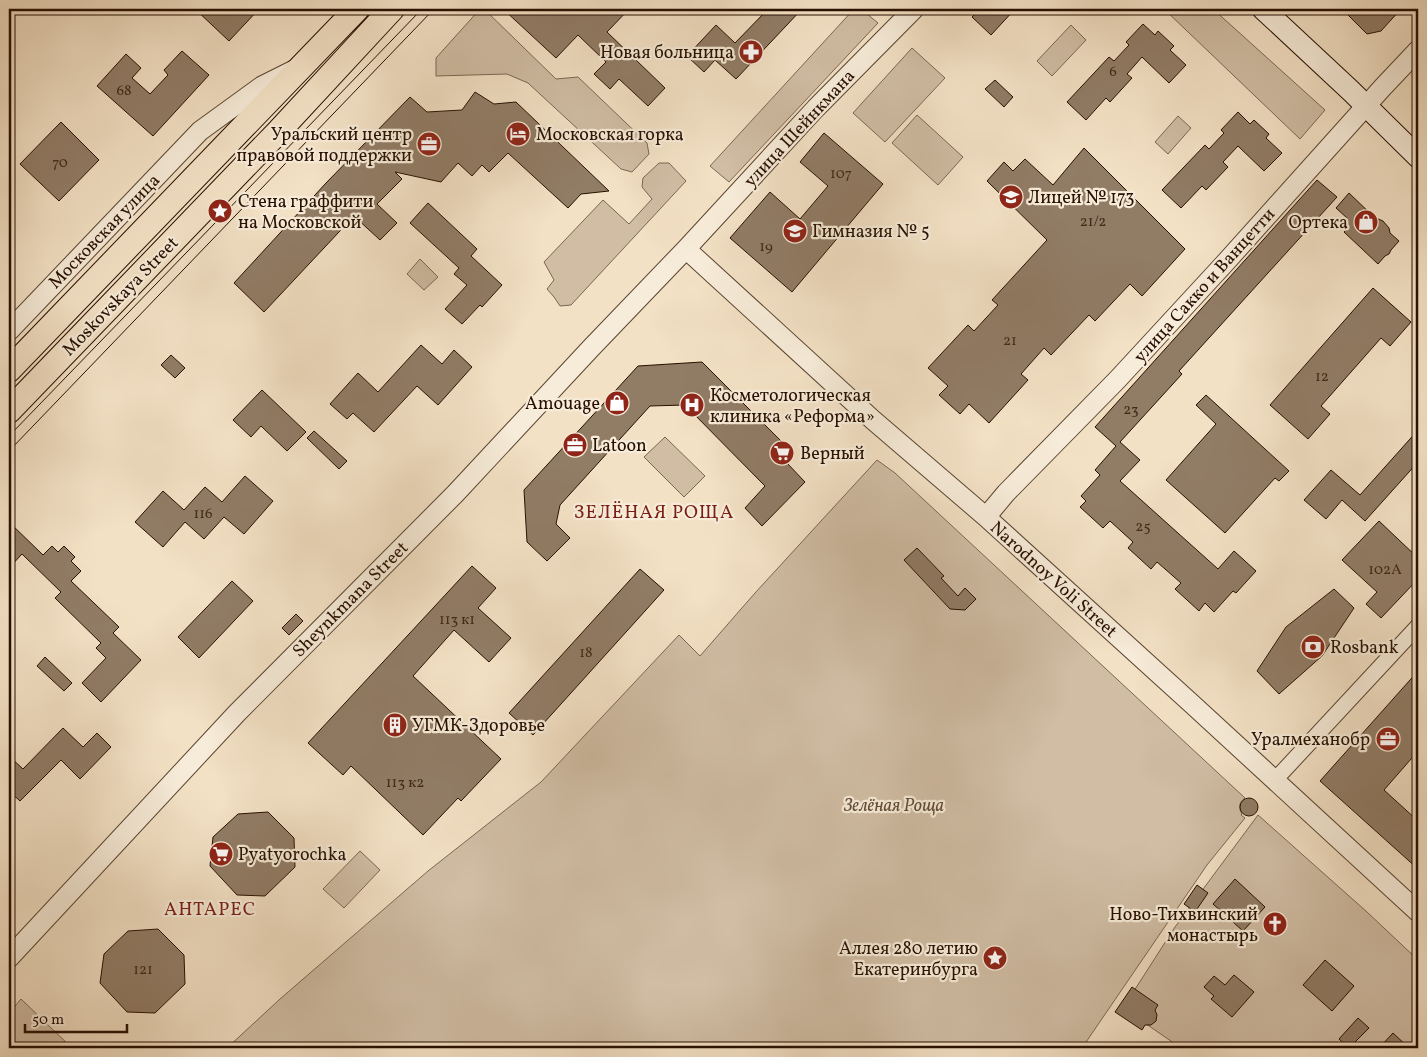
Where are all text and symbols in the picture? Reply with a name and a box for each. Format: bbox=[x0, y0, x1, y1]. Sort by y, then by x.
pharmacy icon: Новая больница bbox=[738, 39, 764, 65]
place label: Новая больница bbox=[600, 41, 734, 66]
house number: 6 bbox=[1109, 62, 1117, 83]
street label: улица Шейнкмана bbox=[739, 64, 861, 194]
house number: 68 bbox=[116, 81, 132, 102]
hotel icon: Московская горка bbox=[505, 121, 531, 147]
place label: Уральский центр правовой поддержки bbox=[237, 123, 412, 169]
place label: Московская горка bbox=[536, 123, 684, 148]
office icon: Уральский центр правовой поддержки bbox=[416, 131, 442, 157]
house number: 70 bbox=[52, 153, 68, 174]
house number: 107 bbox=[830, 164, 852, 185]
street label: Московская улица bbox=[44, 169, 167, 295]
school or university icon: Лицей № 173 bbox=[998, 184, 1024, 210]
place label: Лицей № 173 bbox=[1028, 186, 1134, 211]
place label: Стена граффити на Московской bbox=[238, 190, 373, 236]
place icon: Стена граффити на Московской bbox=[207, 198, 233, 224]
street label: улица Сакко и Ванцетти bbox=[1129, 203, 1282, 369]
shop icon: Ортека bbox=[1353, 209, 1379, 235]
place label: Ортека bbox=[1289, 211, 1348, 236]
house number: 21/2 bbox=[1080, 212, 1106, 233]
school or university icon: Гимназия № 5 bbox=[782, 218, 808, 244]
place label: Гимназия № 5 bbox=[812, 220, 930, 245]
street label: Moskovskaya Street bbox=[57, 232, 185, 362]
house number: 19 bbox=[759, 237, 773, 258]
house number: 21 bbox=[1003, 331, 1017, 352]
house number: 12 bbox=[1315, 367, 1329, 388]
place label: Косметологическая клиника «Реформа» bbox=[710, 384, 875, 430]
shop icon: Amouage bbox=[604, 390, 630, 416]
place label: Amouage bbox=[525, 392, 600, 417]
hospital icon: Косметологическая клиника «Реформа» bbox=[679, 392, 705, 418]
house number: 23 bbox=[1123, 400, 1139, 421]
office icon: Latoon bbox=[562, 432, 588, 458]
place label: Latoon bbox=[592, 434, 647, 459]
supermarket icon: Верный bbox=[769, 440, 795, 466]
place label: Верный bbox=[800, 442, 865, 467]
district label: ЗЕЛЁНАЯ РОЩА bbox=[574, 500, 734, 526]
house number: 116 bbox=[193, 504, 213, 525]
street label: Narodnoy Voli Street bbox=[984, 516, 1122, 644]
house number: 25 bbox=[1135, 517, 1151, 538]
street label: Sheynkmana Street bbox=[288, 537, 415, 664]
house number: 102А bbox=[1368, 560, 1402, 581]
house number: 113 к1 bbox=[439, 610, 475, 631]
bank icon: Rosbank bbox=[1300, 634, 1326, 660]
place label: Rosbank bbox=[1330, 636, 1399, 661]
house number: 18 bbox=[579, 643, 593, 664]
building icon: УГМК-Здоровье bbox=[382, 712, 408, 738]
place label: УГМК-Здоровье bbox=[412, 714, 545, 739]
office icon: Уралмеханобр bbox=[1375, 726, 1401, 752]
place label: Уралмеханобр bbox=[1251, 728, 1370, 753]
house number: 113 к2 bbox=[386, 773, 424, 794]
park label: Зелёная Роща bbox=[843, 794, 944, 819]
supermarket icon: Pyatyorochka bbox=[208, 841, 234, 867]
place label: Pyatyorochka bbox=[238, 843, 347, 868]
district label: АНТАРЕС bbox=[164, 897, 256, 923]
place label: Ново-Тихвинский монастырь bbox=[1109, 903, 1258, 949]
church icon: Ново-Тихвинский монастырь bbox=[1262, 911, 1288, 937]
place label: Аллея 280 летию Екатеринбурга bbox=[839, 937, 978, 983]
place icon: Аллея 280 летию Екатеринбурга bbox=[982, 945, 1008, 971]
house number: 121 bbox=[133, 960, 153, 981]
scale bar bbox=[25, 1002, 128, 1034]
text: 50 m bbox=[32, 1010, 64, 1031]

